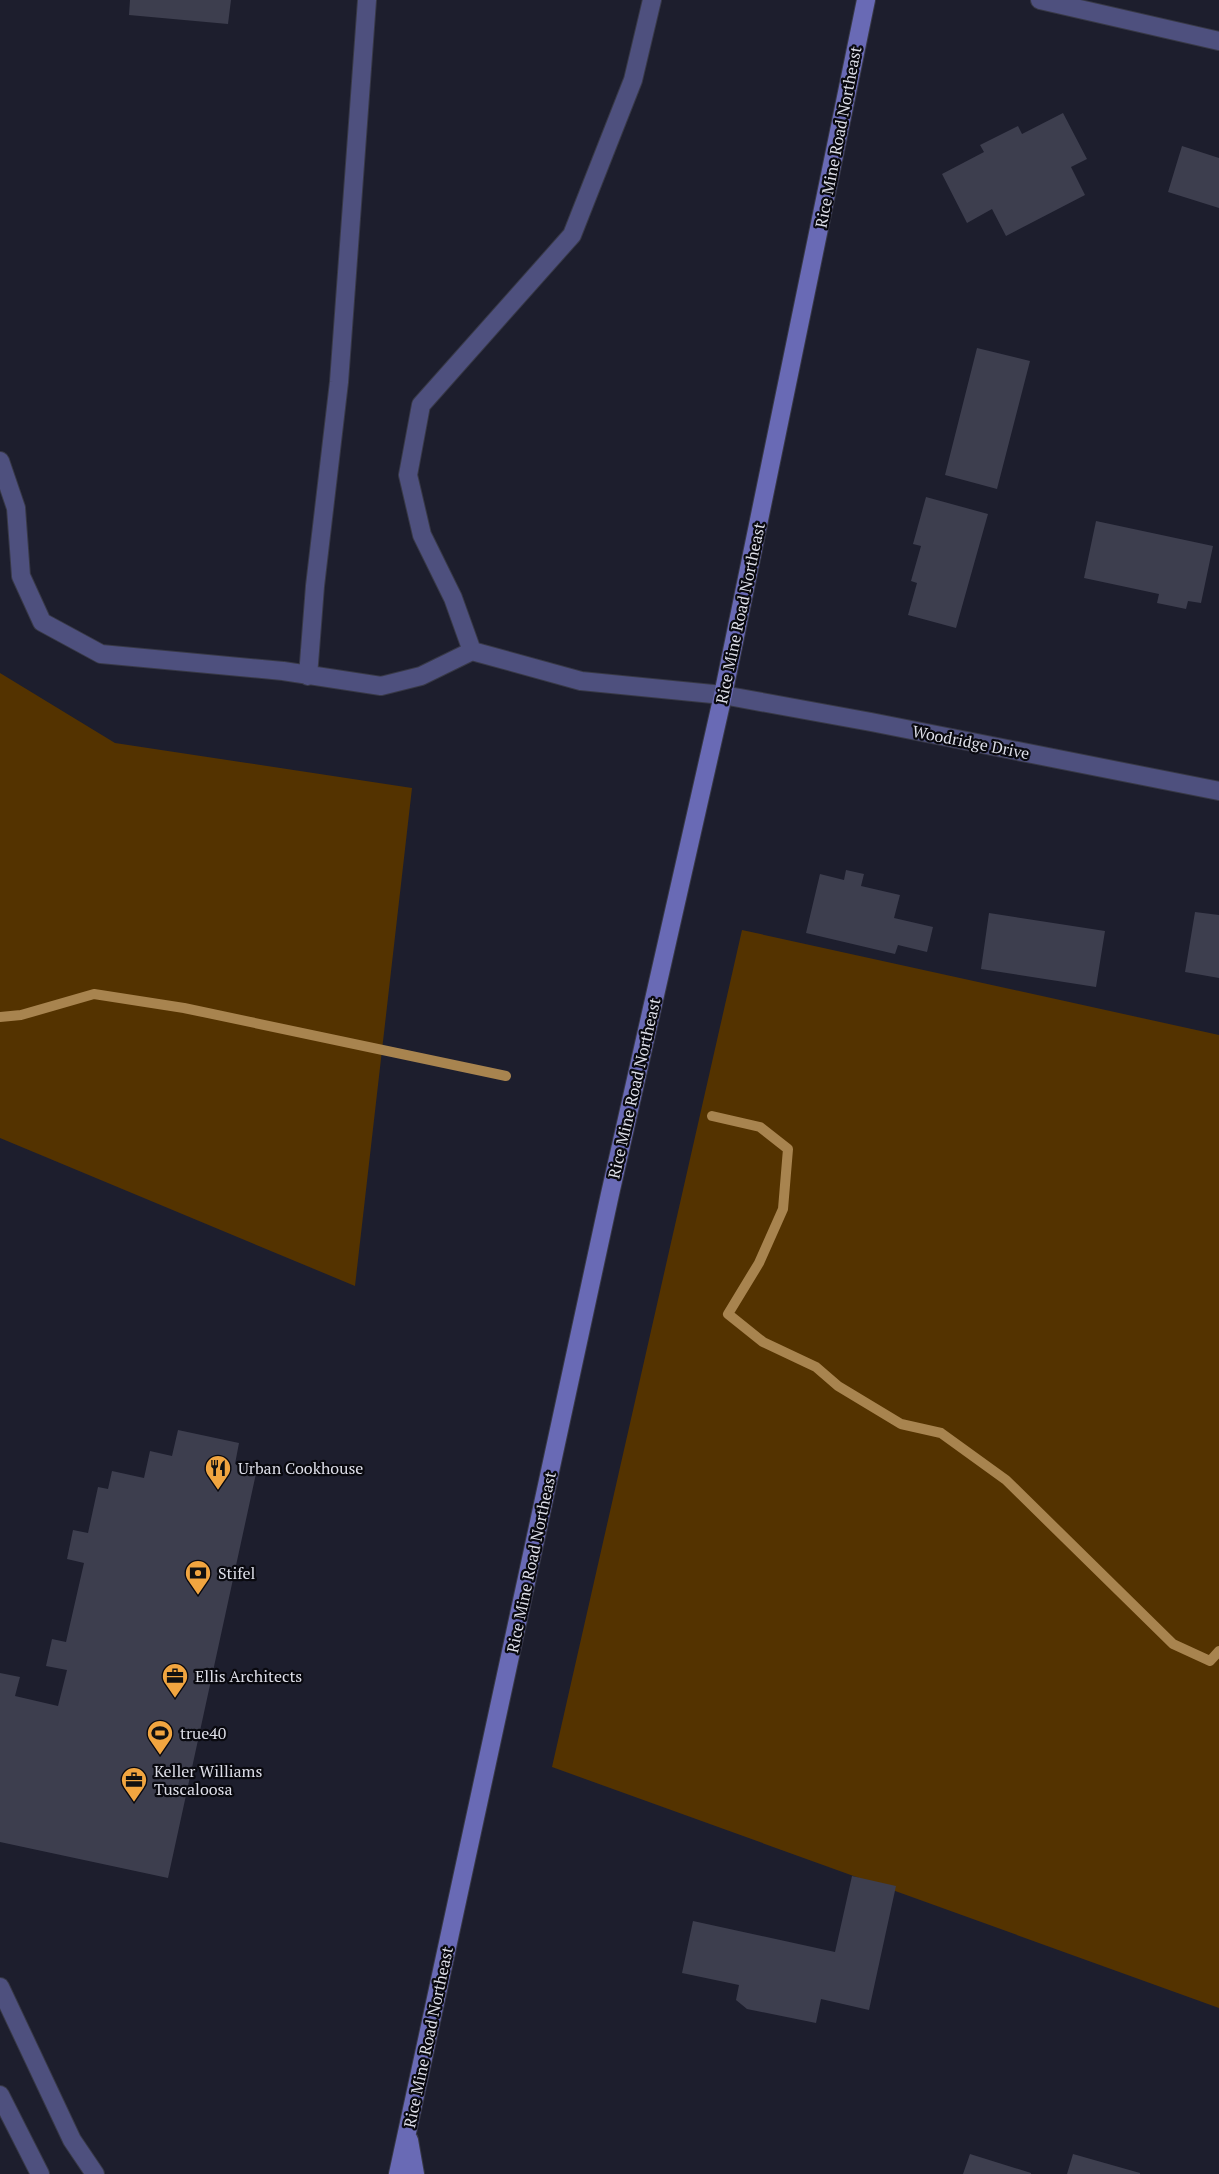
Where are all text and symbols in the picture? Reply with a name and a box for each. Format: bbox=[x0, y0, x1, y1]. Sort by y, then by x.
street label: Rice Mine Road Northeast bbox=[810, 44, 866, 230]
street label: Rice Mine Road Northeast bbox=[710, 520, 770, 706]
street label: Woodridge Drive bbox=[911, 720, 1031, 764]
street label: Rice Mine Road Northeast bbox=[602, 995, 666, 1181]
restaurant icon: Urban Cookhouse bbox=[203, 1453, 233, 1491]
place label: Urban Cookhouse bbox=[238, 1457, 363, 1479]
street label: Rice Mine Road Northeast bbox=[501, 1469, 561, 1655]
bank icon: Stifel bbox=[183, 1558, 213, 1596]
place label: Stifel bbox=[218, 1562, 256, 1584]
office icon: Ellis Architects bbox=[160, 1661, 190, 1699]
place label: Ellis Architects bbox=[195, 1665, 302, 1687]
sports icon: true40 bbox=[145, 1718, 175, 1756]
place label: true40 bbox=[180, 1722, 226, 1744]
place label: Keller Williams Tuscaloosa bbox=[154, 1760, 262, 1800]
office icon: Keller Williams Tuscaloosa bbox=[119, 1765, 149, 1803]
street label: Rice Mine Road Northeast bbox=[398, 1944, 458, 2130]

